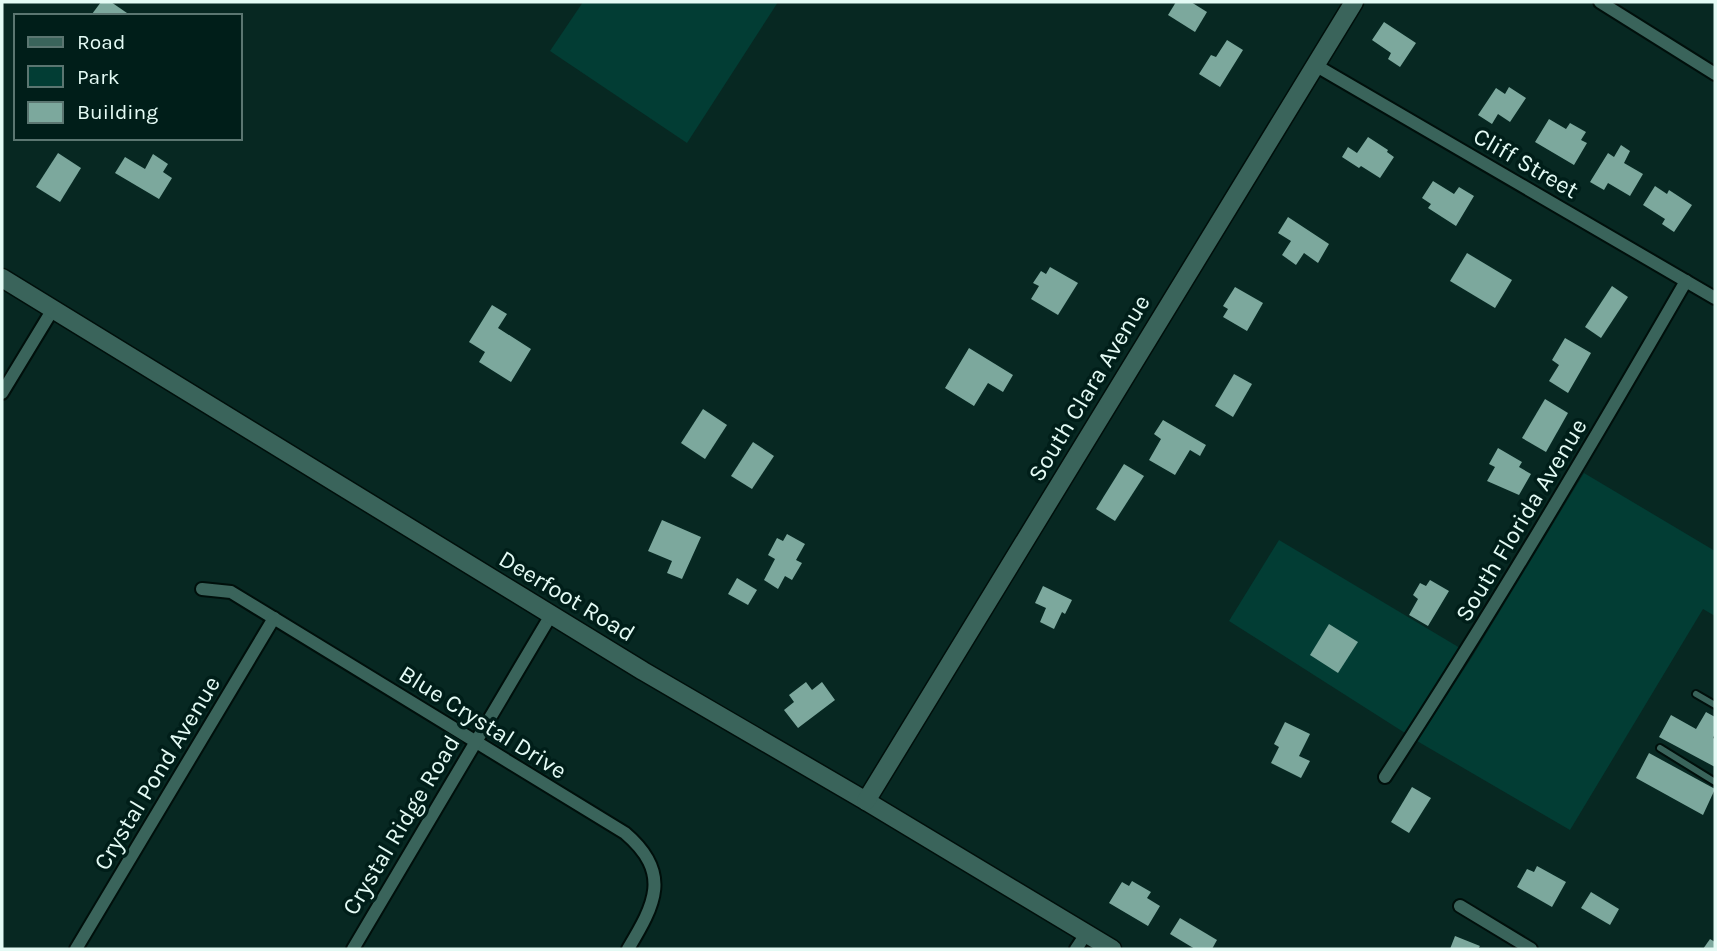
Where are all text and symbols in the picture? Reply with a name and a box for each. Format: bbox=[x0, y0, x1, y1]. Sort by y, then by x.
legend bbox=[14, 14, 242, 140]
text: Road bbox=[77, 30, 125, 54]
text: Park bbox=[77, 65, 120, 89]
text: Building bbox=[77, 100, 158, 124]
street label: Cliff Street bbox=[1469, 122, 1583, 204]
street label: South Clara Avenue bbox=[1022, 290, 1156, 486]
street label: South Florida Avenue bbox=[1449, 413, 1593, 627]
street label: Deerfoot Road bbox=[494, 544, 640, 648]
street label: Blue Crystal Drive bbox=[394, 659, 572, 785]
street label: Crystal Pond Avenue bbox=[88, 671, 226, 875]
street label: Crystal Ridge Road bbox=[336, 730, 466, 920]

